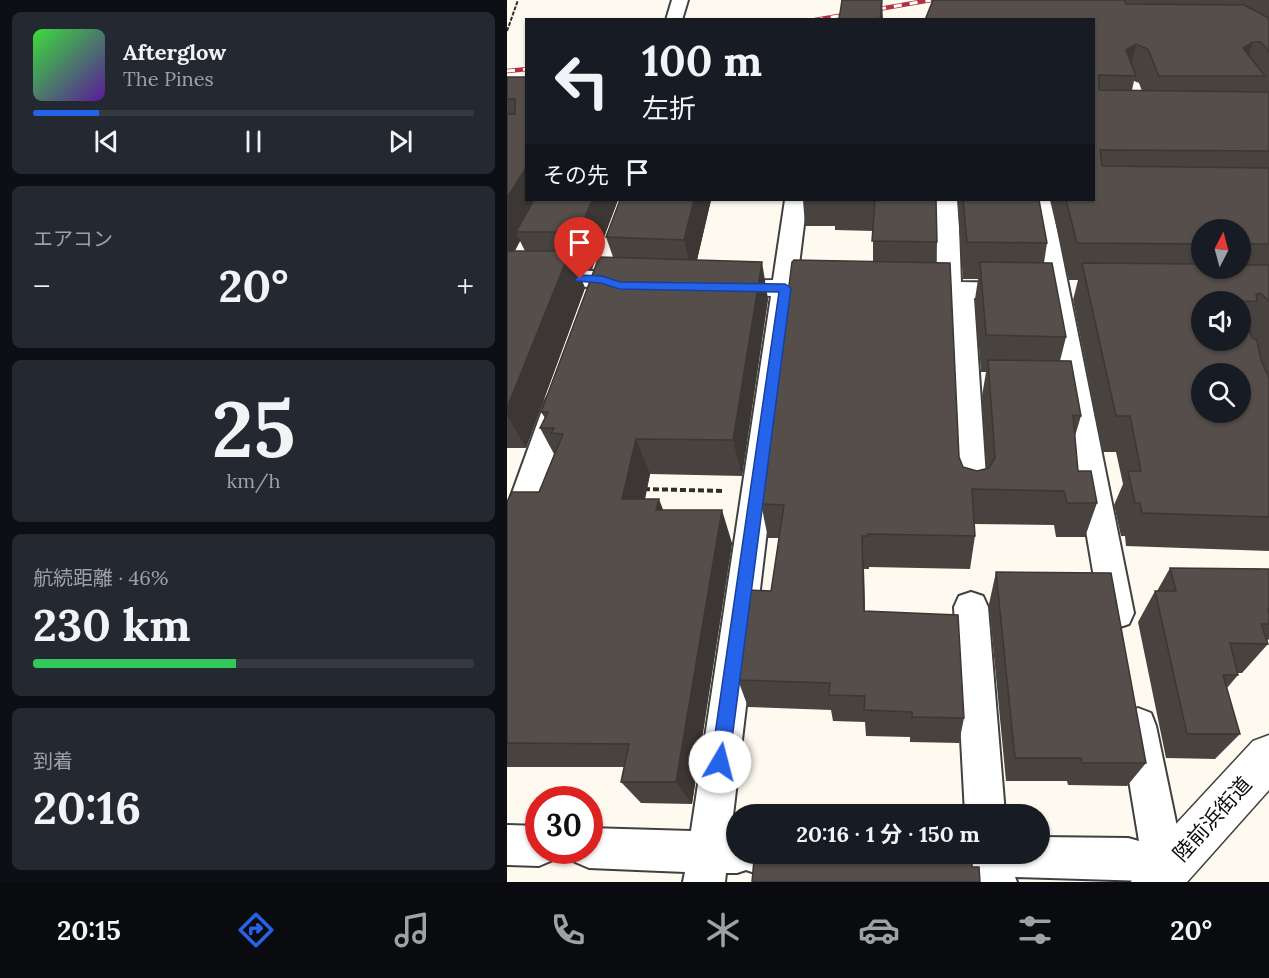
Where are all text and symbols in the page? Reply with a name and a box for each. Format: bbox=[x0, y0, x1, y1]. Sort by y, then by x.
text: 100 m bbox=[642, 34, 762, 88]
text: Afterglow bbox=[123, 38, 226, 66]
icon: left bbox=[543, 42, 621, 120]
text: The Pines bbox=[123, 66, 214, 91]
text: 左折 bbox=[642, 91, 696, 125]
icon: previous bbox=[90, 125, 123, 158]
icon: pause bbox=[237, 125, 270, 158]
icon: next bbox=[384, 125, 417, 158]
icon: arrive bbox=[621, 156, 654, 189]
text: その先 bbox=[543, 161, 609, 189]
pin bbox=[554, 217, 605, 279]
north arrow bbox=[1191, 219, 1251, 279]
map controls bbox=[1191, 219, 1251, 423]
text: エアコン bbox=[33, 226, 113, 251]
icon: arrive bbox=[563, 226, 596, 259]
text: 20° bbox=[219, 257, 288, 314]
text: − bbox=[33, 265, 51, 307]
text: + bbox=[456, 265, 474, 307]
button: sound bbox=[1191, 291, 1251, 351]
button: search bbox=[1191, 363, 1251, 423]
text: 25 bbox=[212, 379, 295, 478]
text: km/h bbox=[226, 468, 281, 493]
text: 航続距離 · 46% bbox=[33, 565, 168, 590]
text: 230 km bbox=[33, 596, 191, 653]
position arrow bbox=[688, 730, 752, 794]
text: 到着 bbox=[33, 748, 73, 773]
street label: 陸前浜街道 bbox=[1167, 771, 1257, 867]
text: 20:16 bbox=[33, 779, 141, 836]
speed limit sign: 30 bbox=[525, 786, 603, 864]
text: 20:16 · 1 分 · 150 m bbox=[796, 820, 980, 848]
icon: directions bbox=[235, 909, 277, 951]
icon: music bbox=[391, 909, 433, 951]
icon: phone bbox=[547, 909, 589, 951]
icon: climate bbox=[702, 909, 744, 951]
icon: car bbox=[858, 909, 900, 951]
icon: filters bbox=[1014, 909, 1056, 951]
text: 20:15 bbox=[57, 913, 121, 947]
text: 20° bbox=[1170, 913, 1212, 947]

